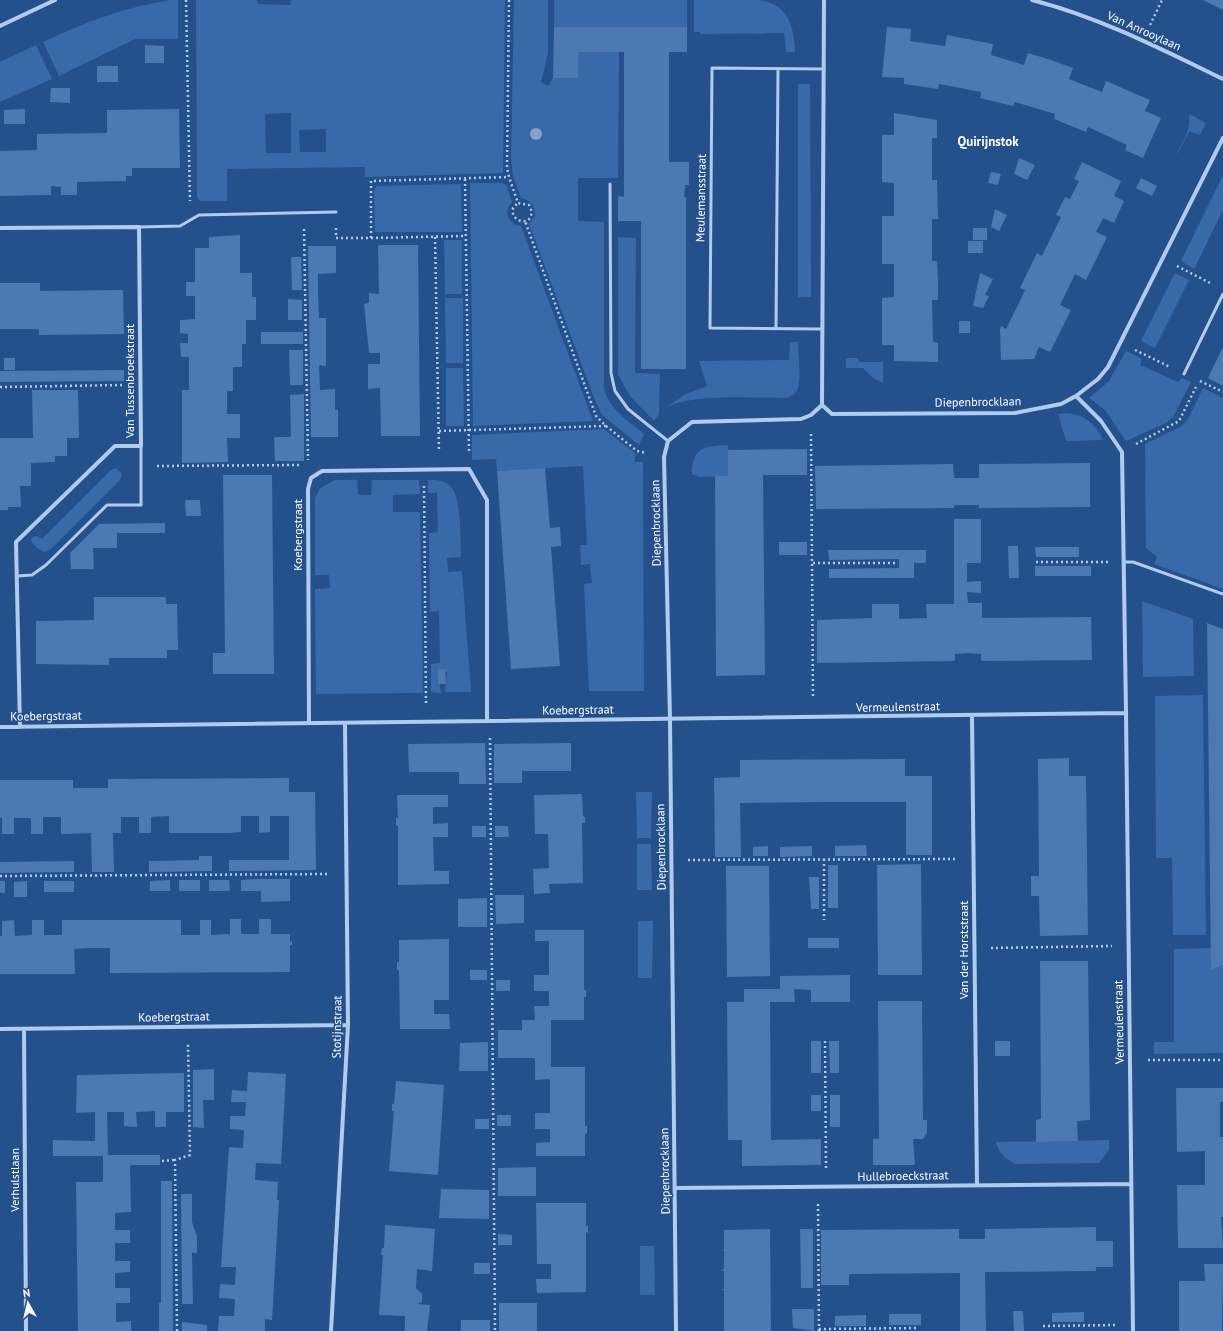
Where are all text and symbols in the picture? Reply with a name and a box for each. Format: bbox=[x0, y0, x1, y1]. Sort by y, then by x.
street label: Van Anrooylaan bbox=[1104, 7, 1184, 54]
district label: Quirijnstok bbox=[957, 133, 1019, 150]
street label: Meulemansstraat bbox=[692, 154, 709, 242]
street label: Van Tussenbroekstraat bbox=[122, 324, 137, 439]
street label: Diepenbrocklaan bbox=[935, 393, 1021, 410]
street label: Diepenbrocklaan bbox=[647, 480, 664, 566]
street label: Koebergstraat bbox=[290, 499, 305, 571]
street label: Vermeulenstraat bbox=[855, 698, 940, 715]
street label: Koebergstraat bbox=[542, 701, 614, 718]
street label: Koebergstraat bbox=[10, 707, 82, 724]
street label: Diepenbrocklaan bbox=[652, 804, 669, 890]
street label: Van der Horststraat bbox=[956, 901, 971, 1000]
street label: Vermeulenstraat bbox=[1110, 980, 1127, 1065]
street label: Stotijnstraat bbox=[328, 995, 345, 1059]
street label: Koebergstraat bbox=[138, 1008, 210, 1025]
street label: Diepenbrocklaan bbox=[656, 1128, 673, 1214]
street label: Verhulstlaan bbox=[7, 1148, 22, 1213]
street label: Hullebroeckstraat bbox=[857, 1167, 949, 1184]
north arrow bbox=[8, 1283, 48, 1323]
text: N bbox=[22, 1286, 31, 1301]

